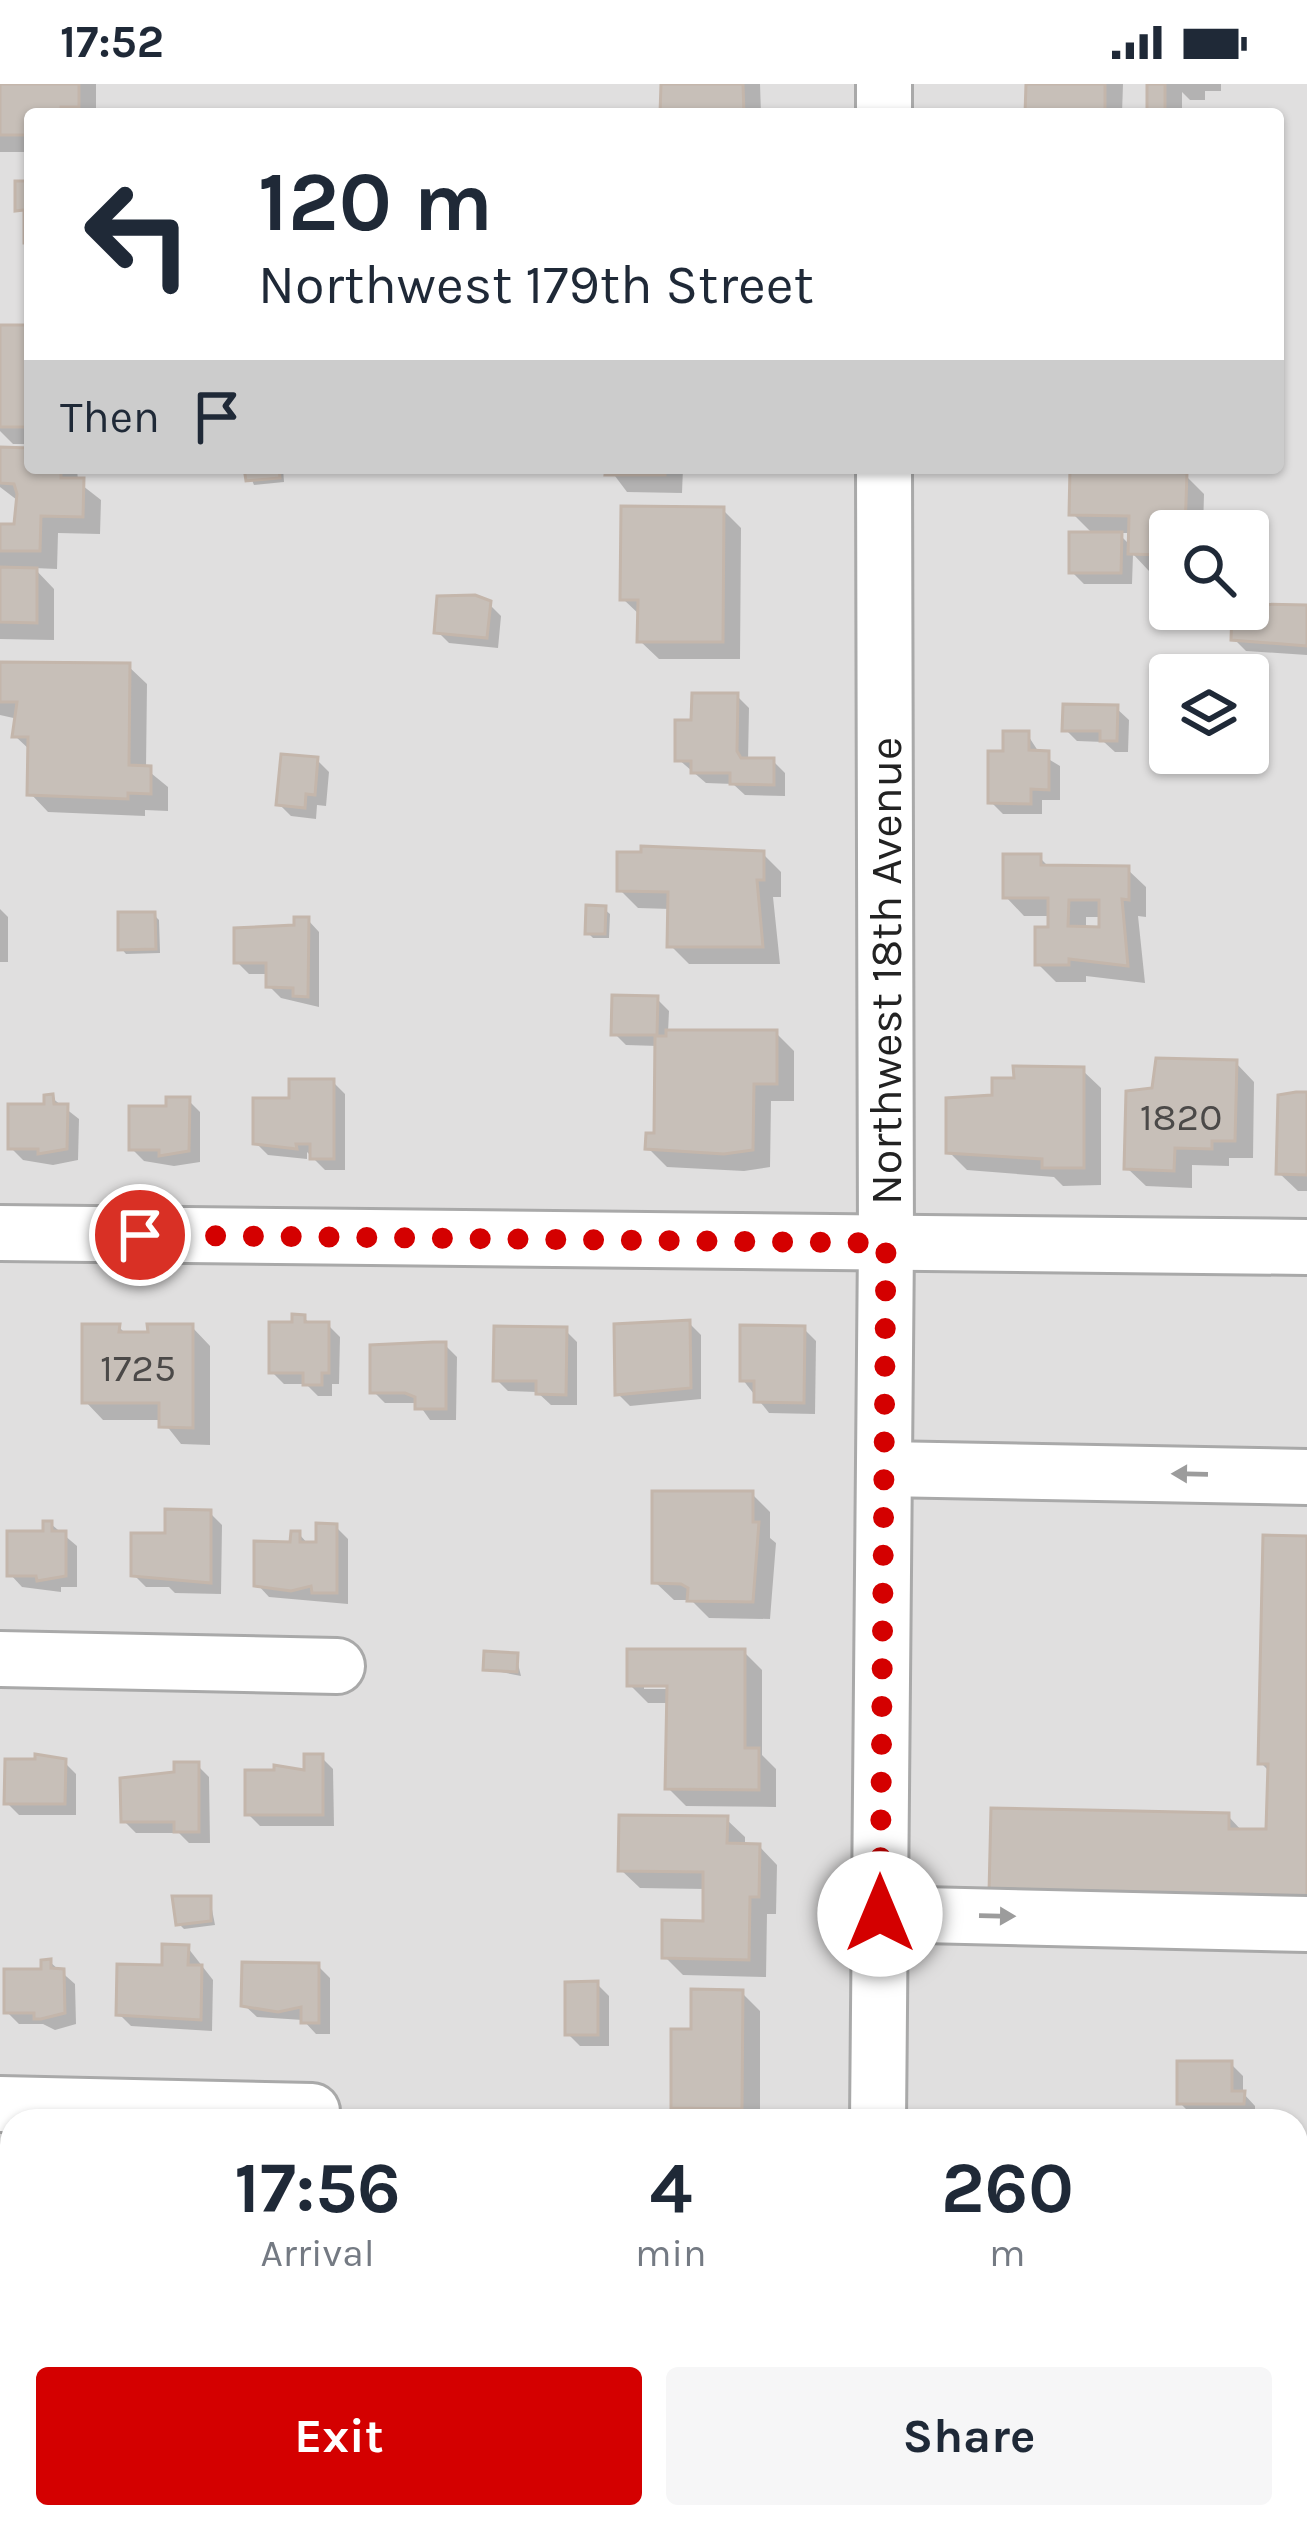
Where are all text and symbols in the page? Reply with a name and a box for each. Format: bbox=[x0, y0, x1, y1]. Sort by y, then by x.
text: 17:52 bbox=[60, 16, 164, 68]
text: 120 m bbox=[258, 153, 493, 251]
icon: left bbox=[60, 156, 216, 312]
text: Northwest 179th Street bbox=[258, 253, 814, 317]
icon: arrive bbox=[184, 384, 250, 450]
text: Then bbox=[60, 391, 160, 443]
map controls bbox=[1149, 510, 1269, 774]
button: search bbox=[1149, 510, 1269, 630]
button: layers bbox=[1149, 654, 1269, 774]
street label: Northwest 18th Avenue bbox=[860, 737, 912, 1205]
house number: 1820 bbox=[1140, 1094, 1222, 1140]
pin bbox=[89, 1184, 191, 1286]
icon: arrive bbox=[107, 1202, 173, 1268]
house number: 1725 bbox=[100, 1345, 176, 1391]
one-way arrow bbox=[1170, 1465, 1208, 1484]
position arrow bbox=[817, 1851, 943, 1977]
one-way arrow bbox=[979, 1907, 1017, 1926]
text: 17:56 bbox=[234, 2146, 401, 2230]
text: 4 bbox=[649, 2146, 692, 2230]
text: 260 bbox=[941, 2146, 1074, 2230]
text: Arrival bbox=[260, 2230, 375, 2276]
text: min bbox=[635, 2230, 707, 2276]
text: m bbox=[989, 2230, 1026, 2276]
button: Exit bbox=[36, 2367, 642, 2505]
button: Share bbox=[666, 2367, 1272, 2505]

